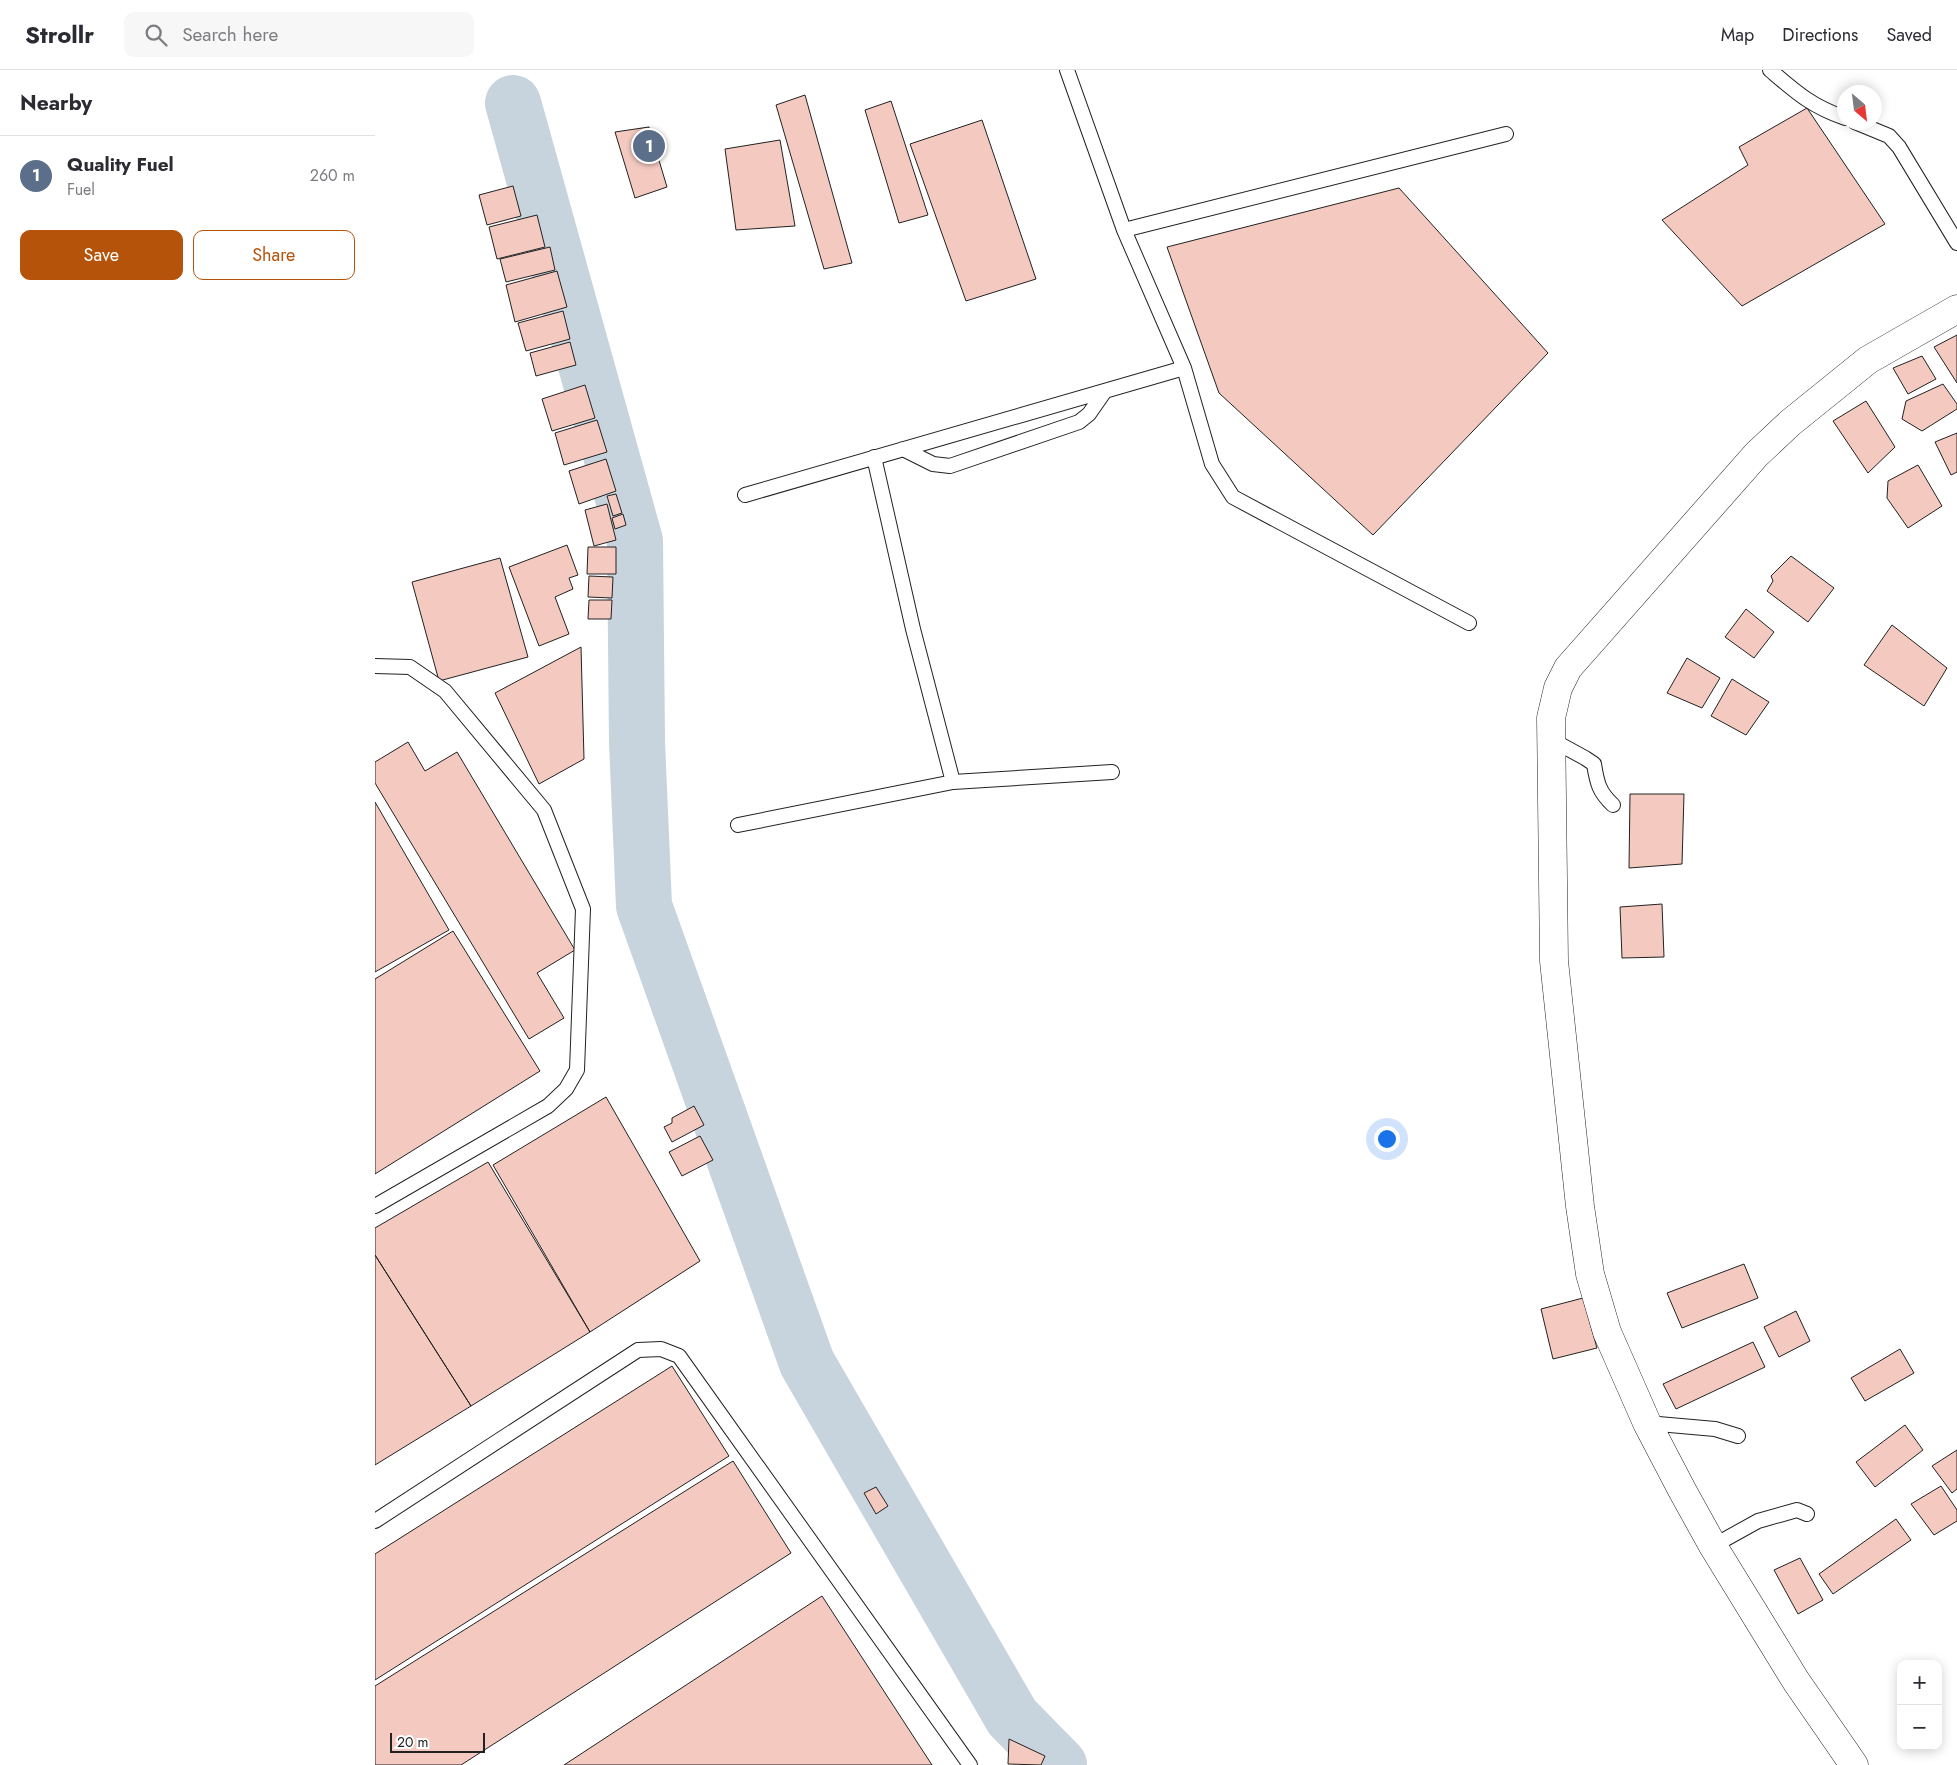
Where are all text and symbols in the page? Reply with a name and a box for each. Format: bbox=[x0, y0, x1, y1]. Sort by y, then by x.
search box bbox=[124, 12, 474, 57]
text: Strollr bbox=[25, 17, 94, 52]
icon: search bbox=[142, 21, 170, 49]
text: Search here bbox=[182, 21, 278, 48]
text: Map bbox=[1721, 22, 1754, 48]
text: Directions bbox=[1782, 22, 1858, 48]
text: Saved bbox=[1886, 22, 1932, 48]
north arrow bbox=[1837, 85, 1882, 130]
text: Nearby bbox=[20, 88, 92, 118]
pin: 1 bbox=[633, 127, 665, 165]
text: Quality Fuel bbox=[67, 151, 174, 178]
text: 1 bbox=[32, 164, 40, 187]
text: 260 m bbox=[310, 164, 355, 187]
text: Fuel bbox=[67, 178, 95, 201]
button: Save bbox=[20, 230, 183, 280]
button: Share bbox=[193, 230, 355, 280]
your location bbox=[1374, 1126, 1400, 1152]
map controls bbox=[1897, 1660, 1942, 1750]
button: + bbox=[1897, 1660, 1942, 1705]
button: − bbox=[1897, 1705, 1942, 1750]
scale bar bbox=[390, 1730, 485, 1753]
text: 20 m bbox=[397, 1732, 429, 1752]

